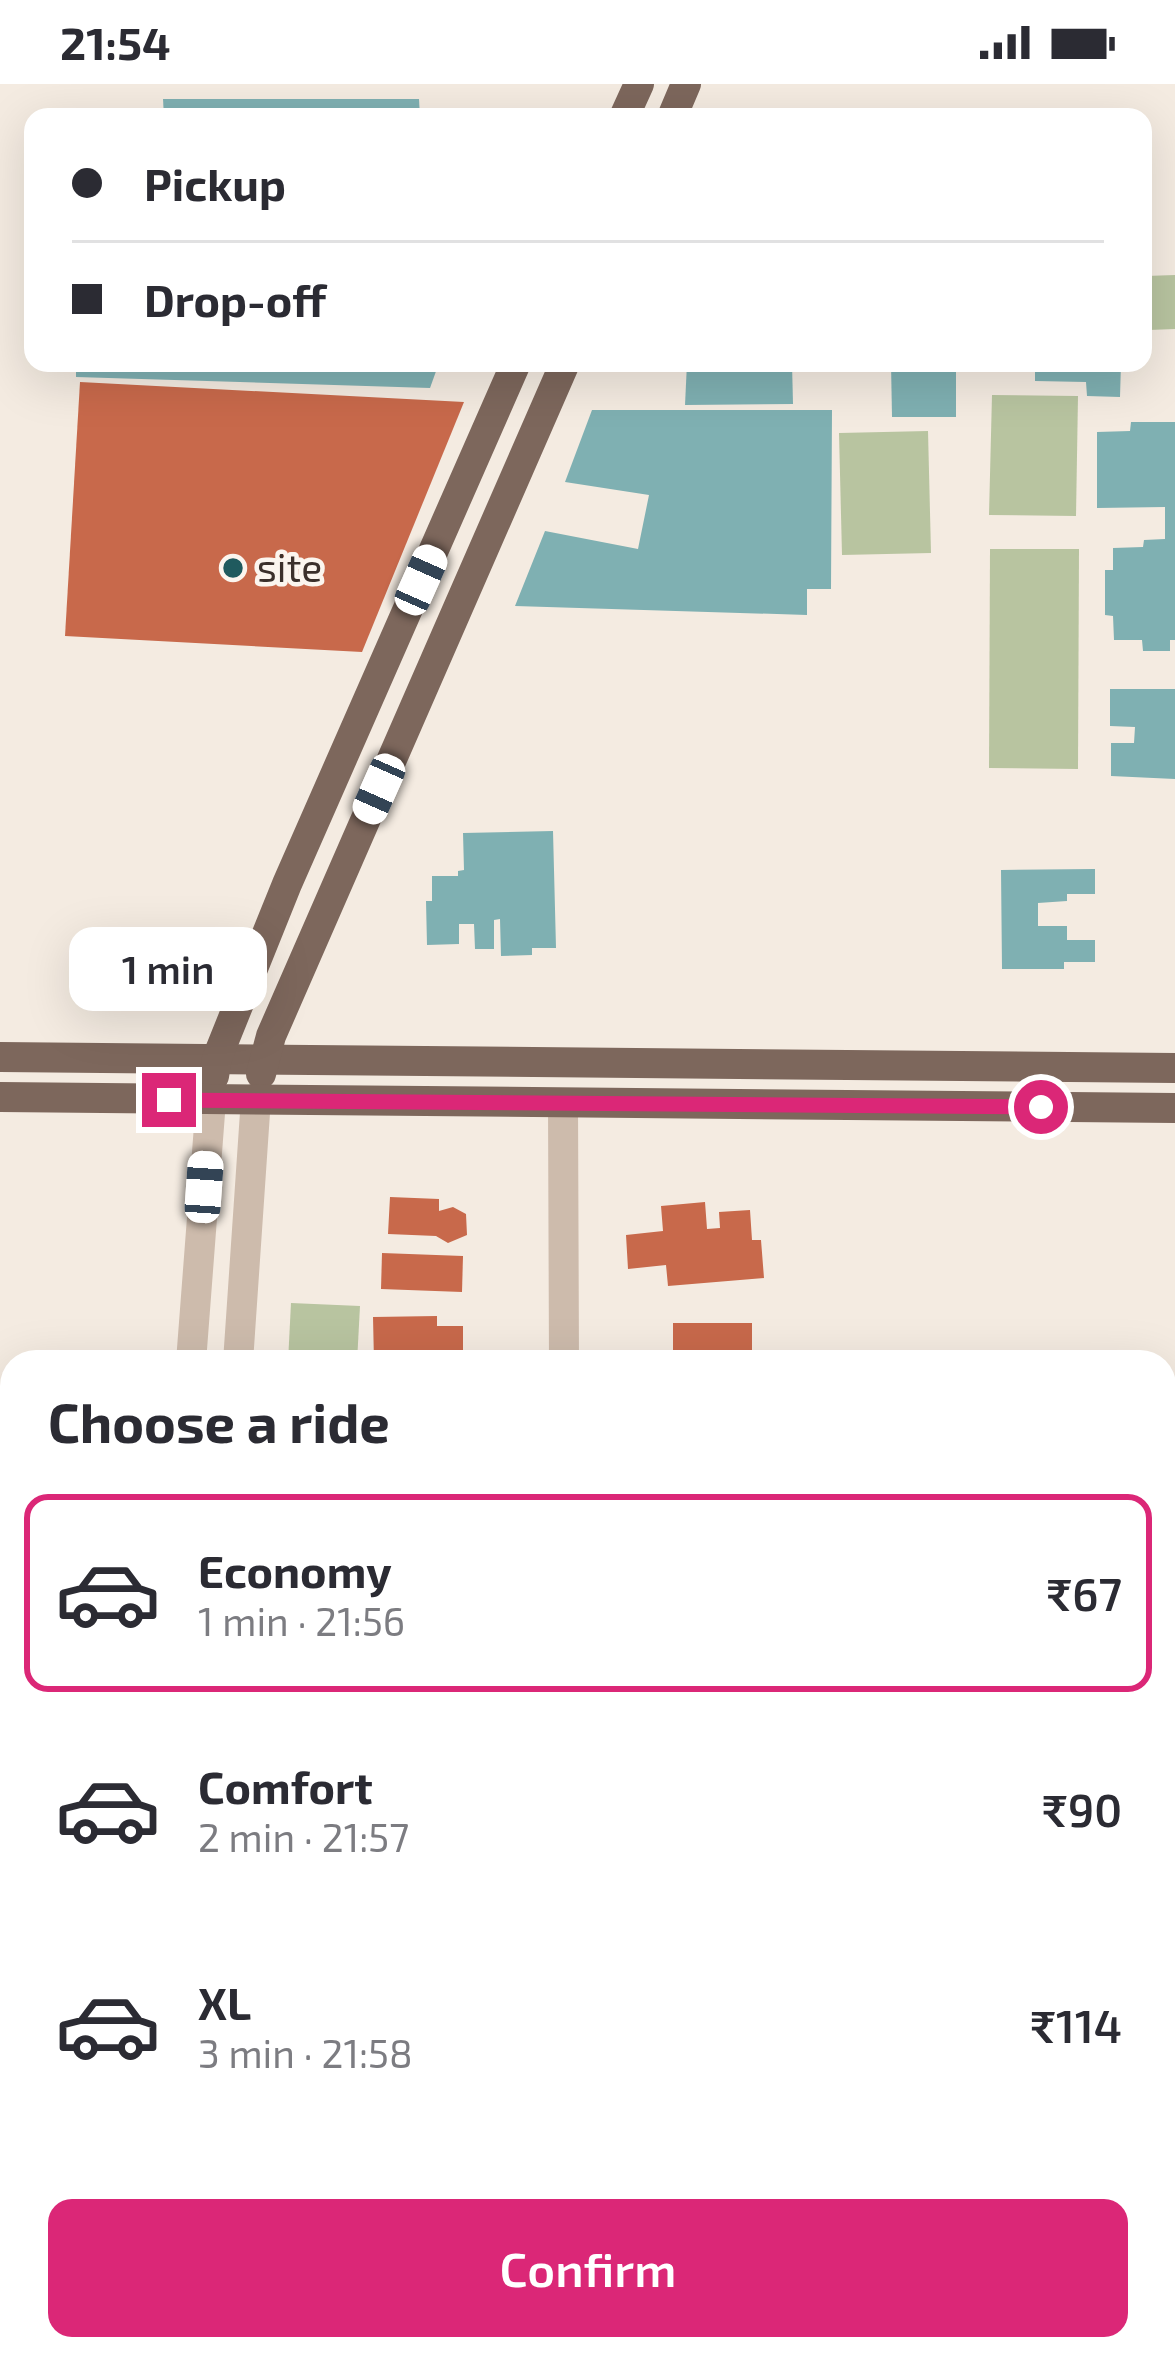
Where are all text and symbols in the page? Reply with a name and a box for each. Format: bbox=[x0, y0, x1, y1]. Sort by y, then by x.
text: 21:54 bbox=[60, 15, 171, 69]
text: Pickup bbox=[144, 156, 286, 210]
text: Drop-off bbox=[144, 272, 326, 326]
car bbox=[390, 540, 452, 620]
place label: site bbox=[257, 543, 322, 590]
marker: site bbox=[220, 555, 246, 581]
car bbox=[348, 749, 410, 829]
callout: 1 min bbox=[70, 926, 268, 1010]
text: 1 min bbox=[122, 945, 214, 992]
route end bbox=[142, 1073, 196, 1127]
route start bbox=[1014, 1080, 1068, 1134]
car bbox=[184, 1150, 224, 1224]
text: Choose a ride bbox=[48, 1389, 390, 1454]
icon: car bbox=[54, 1539, 162, 1647]
text: Economy bbox=[198, 1543, 392, 1597]
text: ₹67 bbox=[1046, 1566, 1122, 1620]
text: 1 min · 21:56 bbox=[198, 1597, 405, 1644]
icon: car bbox=[54, 1755, 162, 1863]
text: Comfort bbox=[198, 1759, 373, 1813]
text: ₹90 bbox=[1042, 1782, 1122, 1836]
text: 2 min · 21:57 bbox=[198, 1813, 409, 1860]
icon: car bbox=[54, 1971, 162, 2079]
text: XL bbox=[198, 1975, 251, 2029]
text: ₹114 bbox=[1030, 1998, 1122, 2052]
text: 3 min · 21:58 bbox=[198, 2029, 413, 2076]
button: Confirm bbox=[48, 2199, 1128, 2337]

